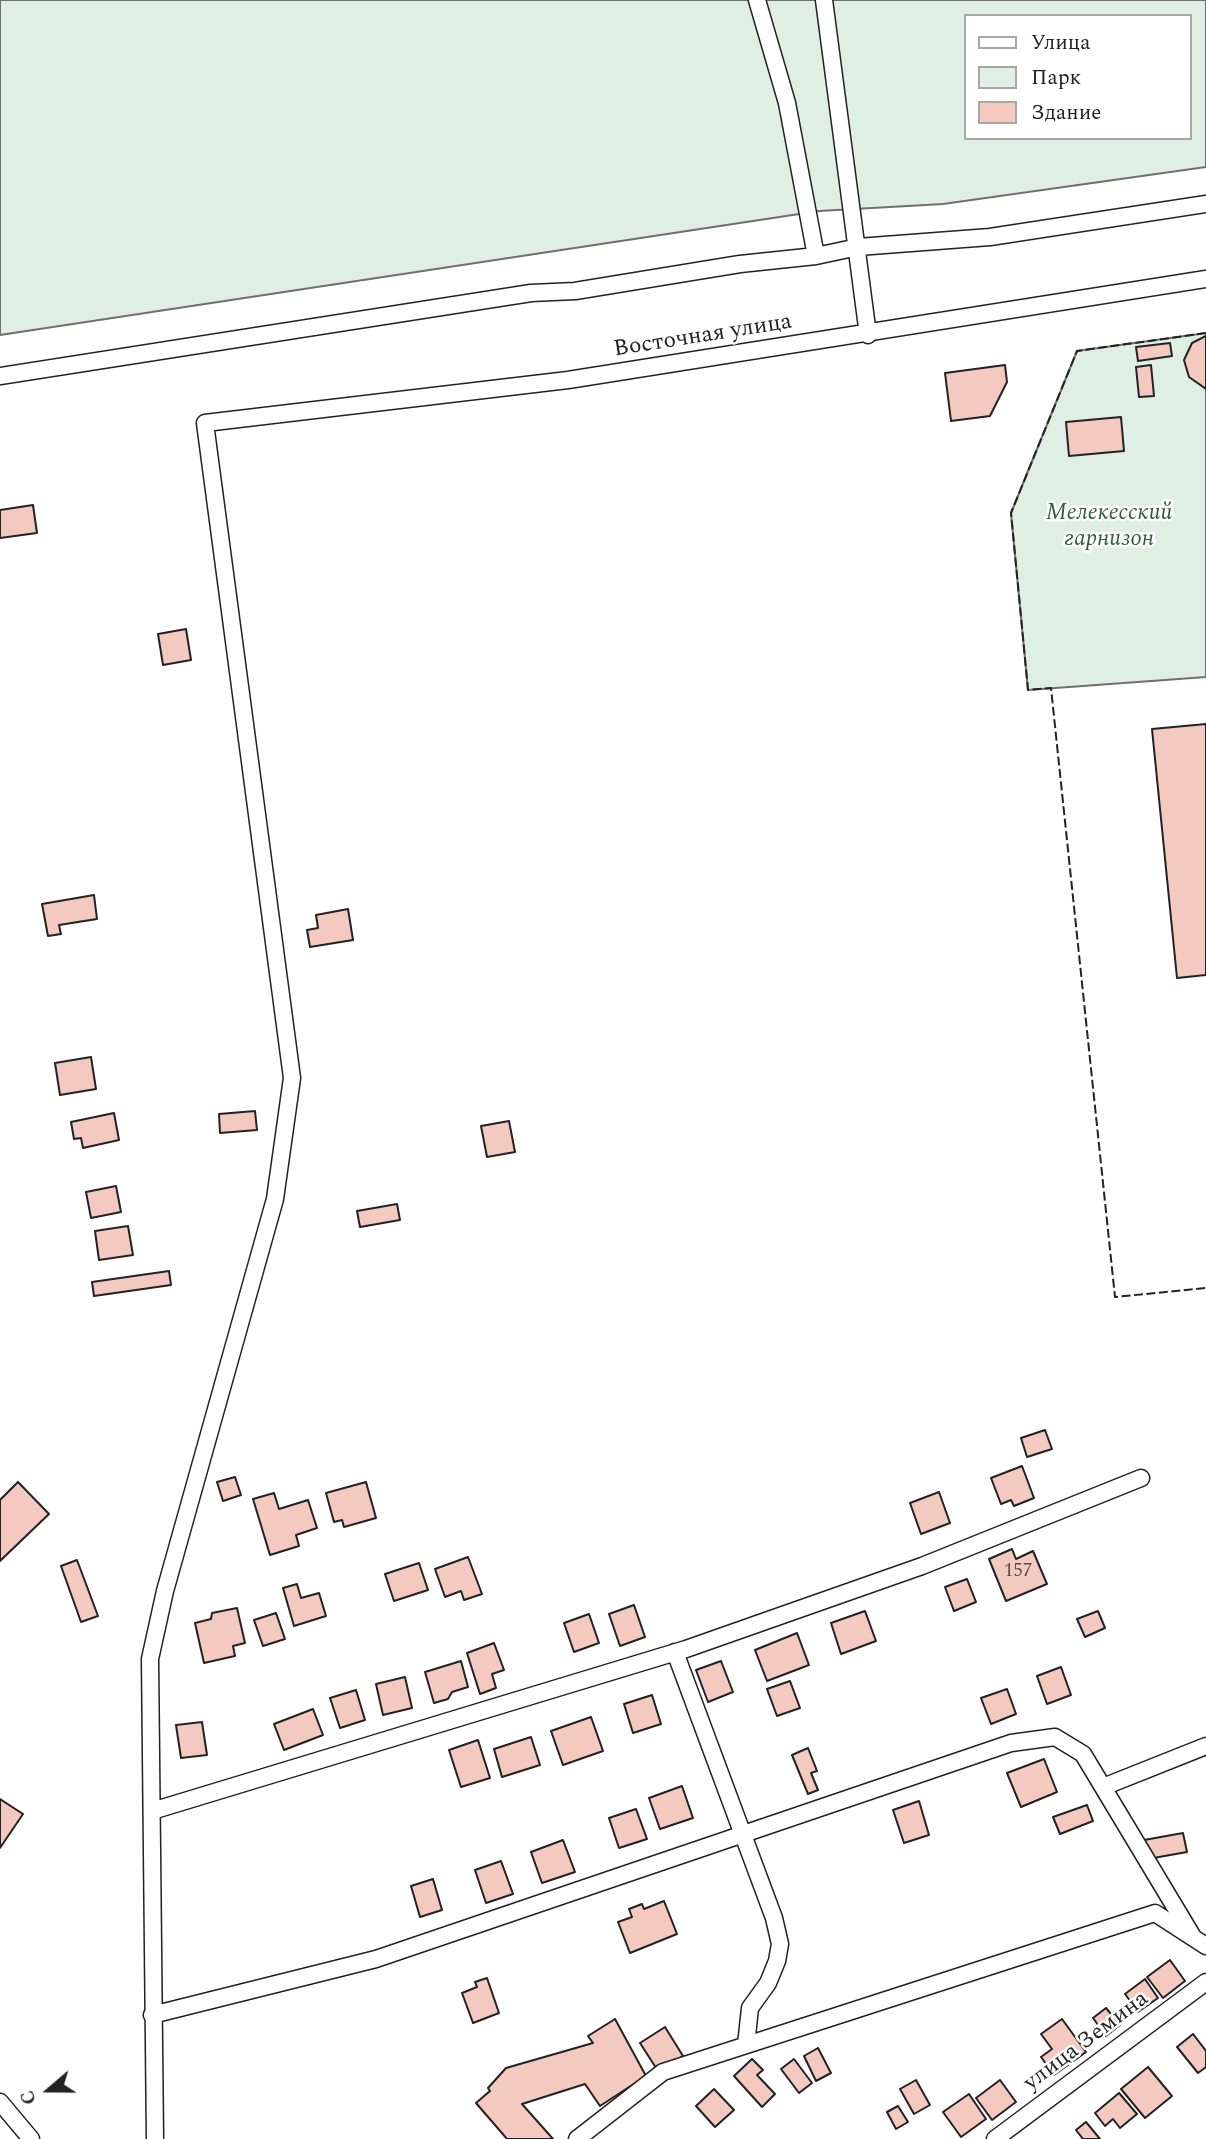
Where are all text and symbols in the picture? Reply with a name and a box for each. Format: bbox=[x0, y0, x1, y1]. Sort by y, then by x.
legend bbox=[964, 14, 1192, 140]
text: Улица bbox=[1031, 27, 1090, 59]
text: Парк bbox=[1031, 62, 1081, 94]
text: Здание bbox=[1031, 97, 1101, 129]
street label: Восточная улица bbox=[612, 309, 794, 365]
park label: Мелекесский гарнизон bbox=[1046, 500, 1172, 554]
house number: 157 bbox=[1004, 1561, 1032, 1583]
street label: улица Земина bbox=[1019, 1986, 1155, 2098]
north arrow bbox=[14, 2055, 84, 2125]
text: С bbox=[13, 2086, 45, 2109]

